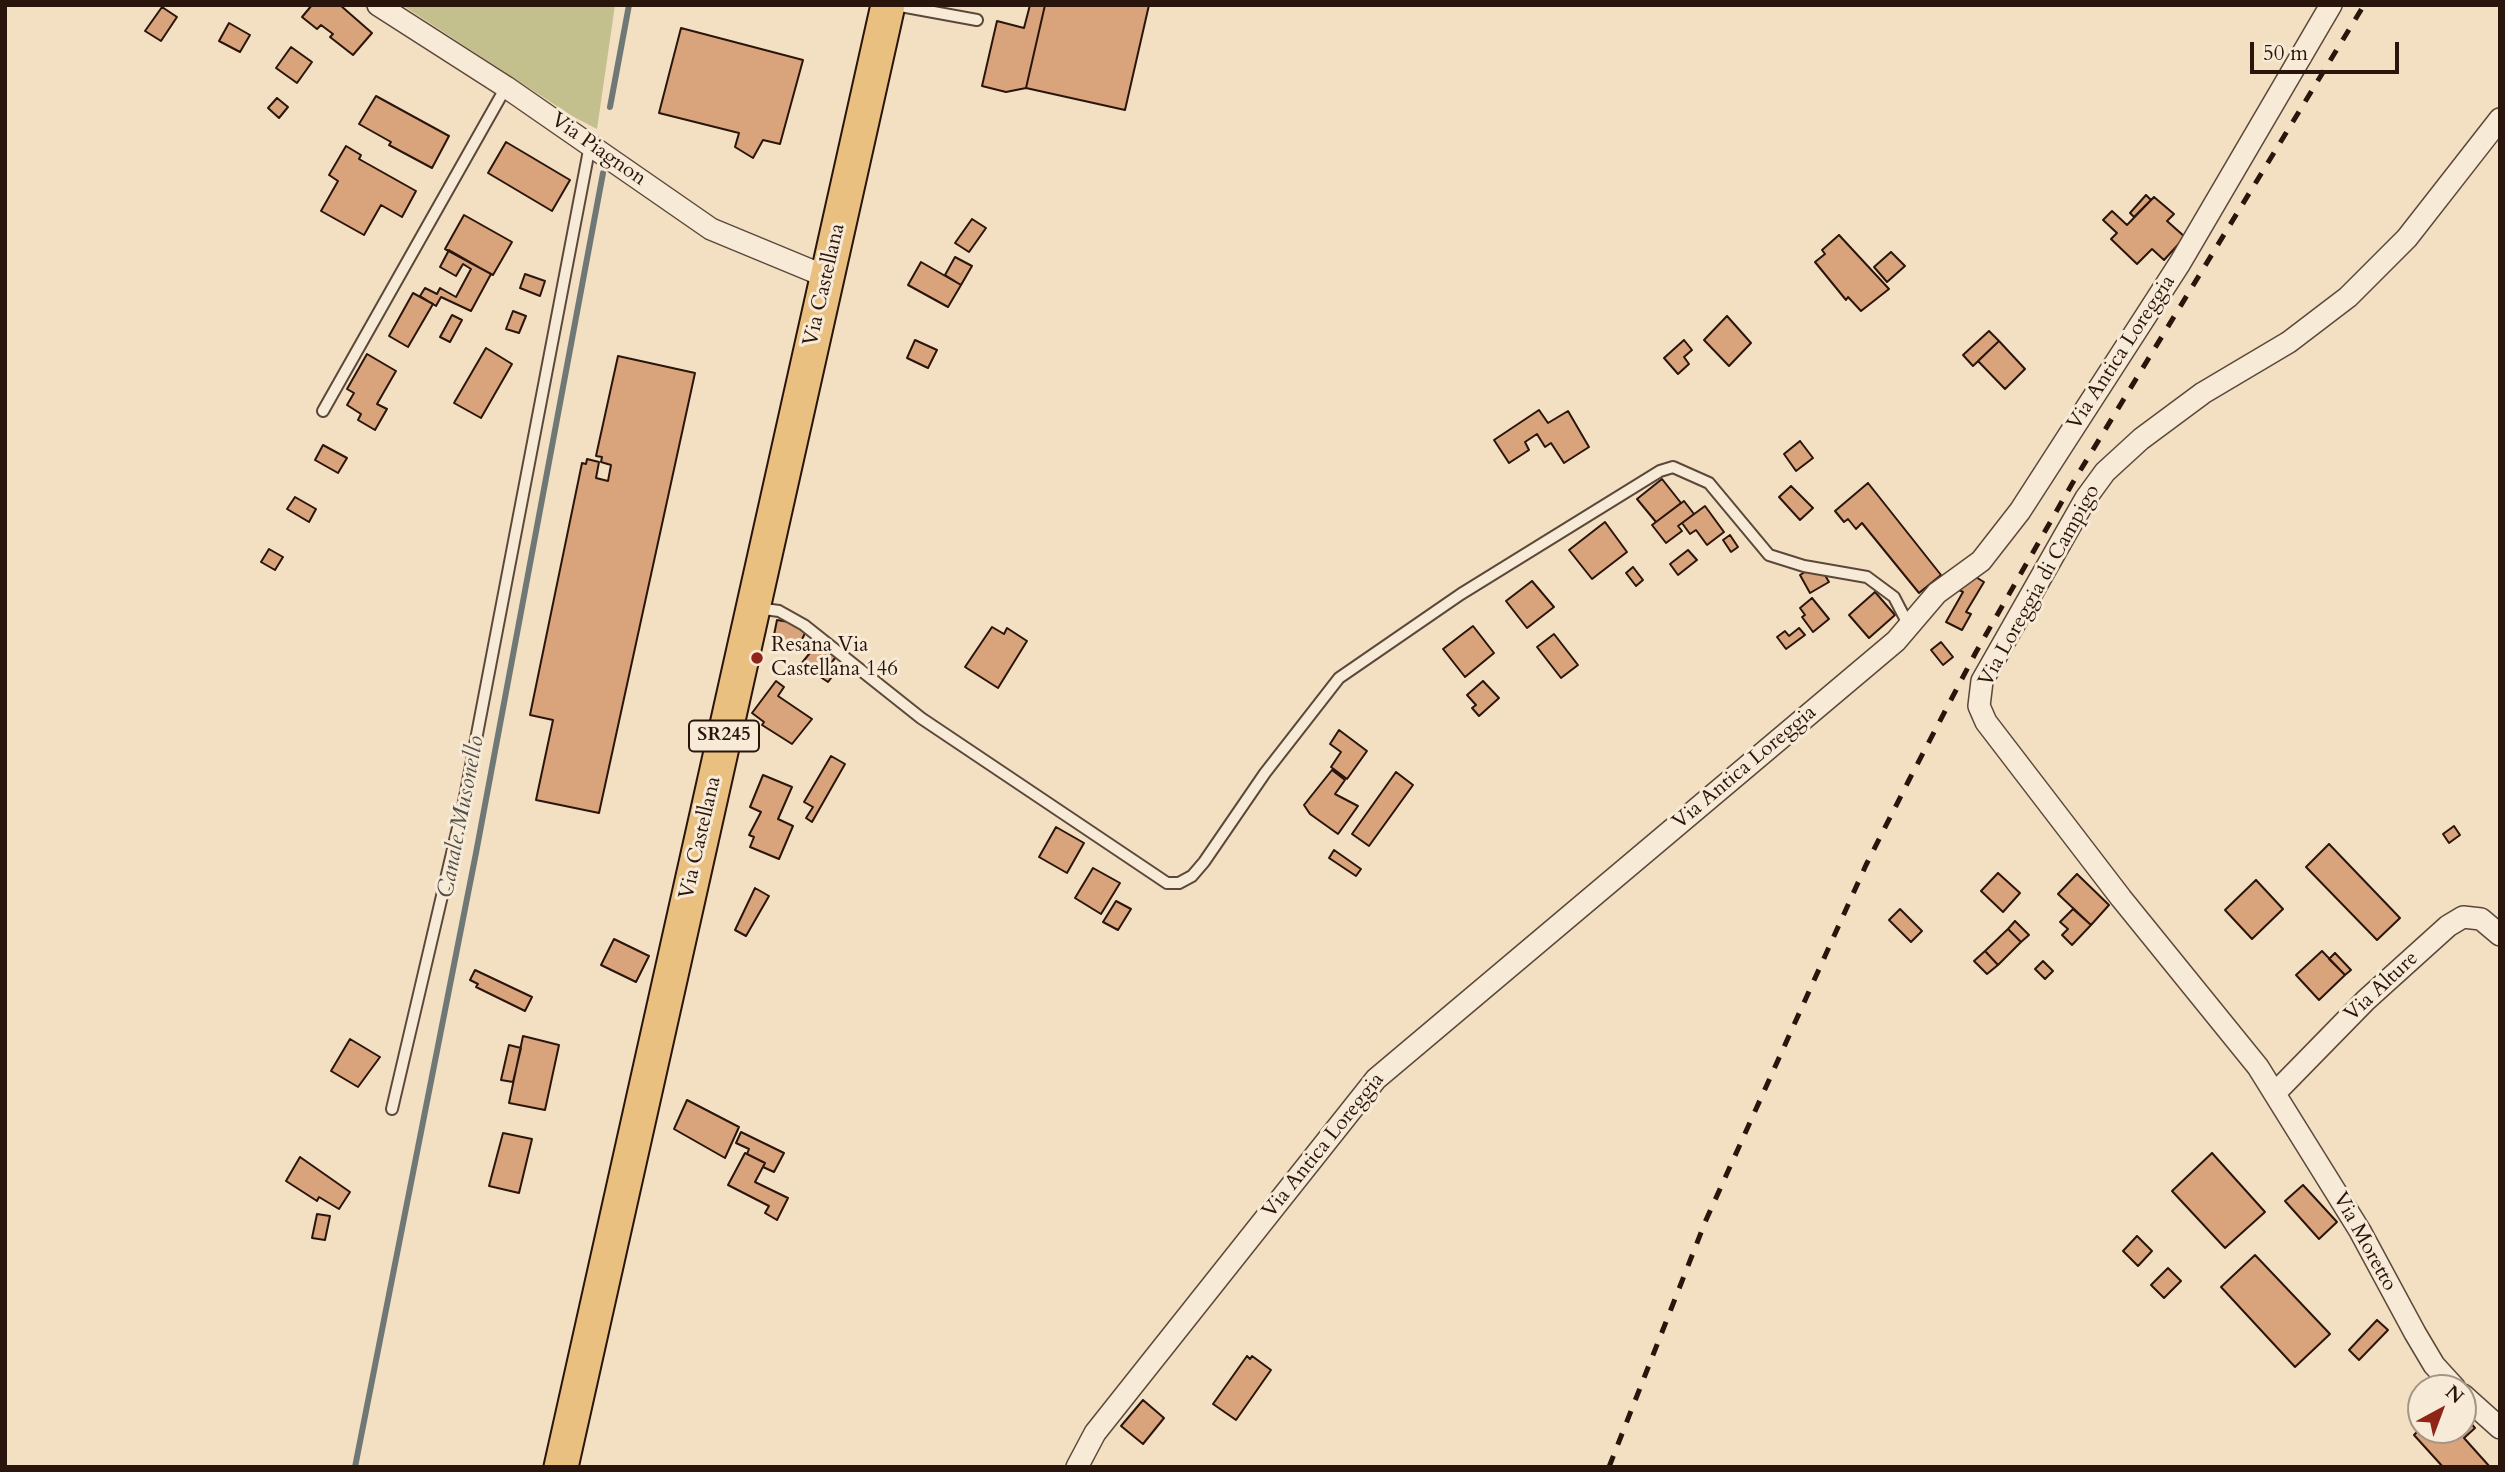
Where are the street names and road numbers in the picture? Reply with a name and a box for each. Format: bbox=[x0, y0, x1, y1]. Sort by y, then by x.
street label: Via Piagnon bbox=[546, 108, 650, 192]
street label: Via Castellana bbox=[799, 221, 851, 349]
street label: Via Antica Loreggia bbox=[2063, 271, 2181, 435]
street label: Via Loreggia di Campigo bbox=[1974, 480, 2106, 692]
street label: Via Antica Loreggia bbox=[1668, 701, 1822, 835]
road number: SR245 bbox=[689, 720, 759, 751]
street label: Via Castellana bbox=[675, 774, 727, 902]
street label: Via Alture bbox=[2340, 947, 2424, 1027]
street label: Via Antica Loreggia bbox=[1258, 1068, 1390, 1224]
street label: Via Moretto bbox=[2327, 1188, 2401, 1296]

